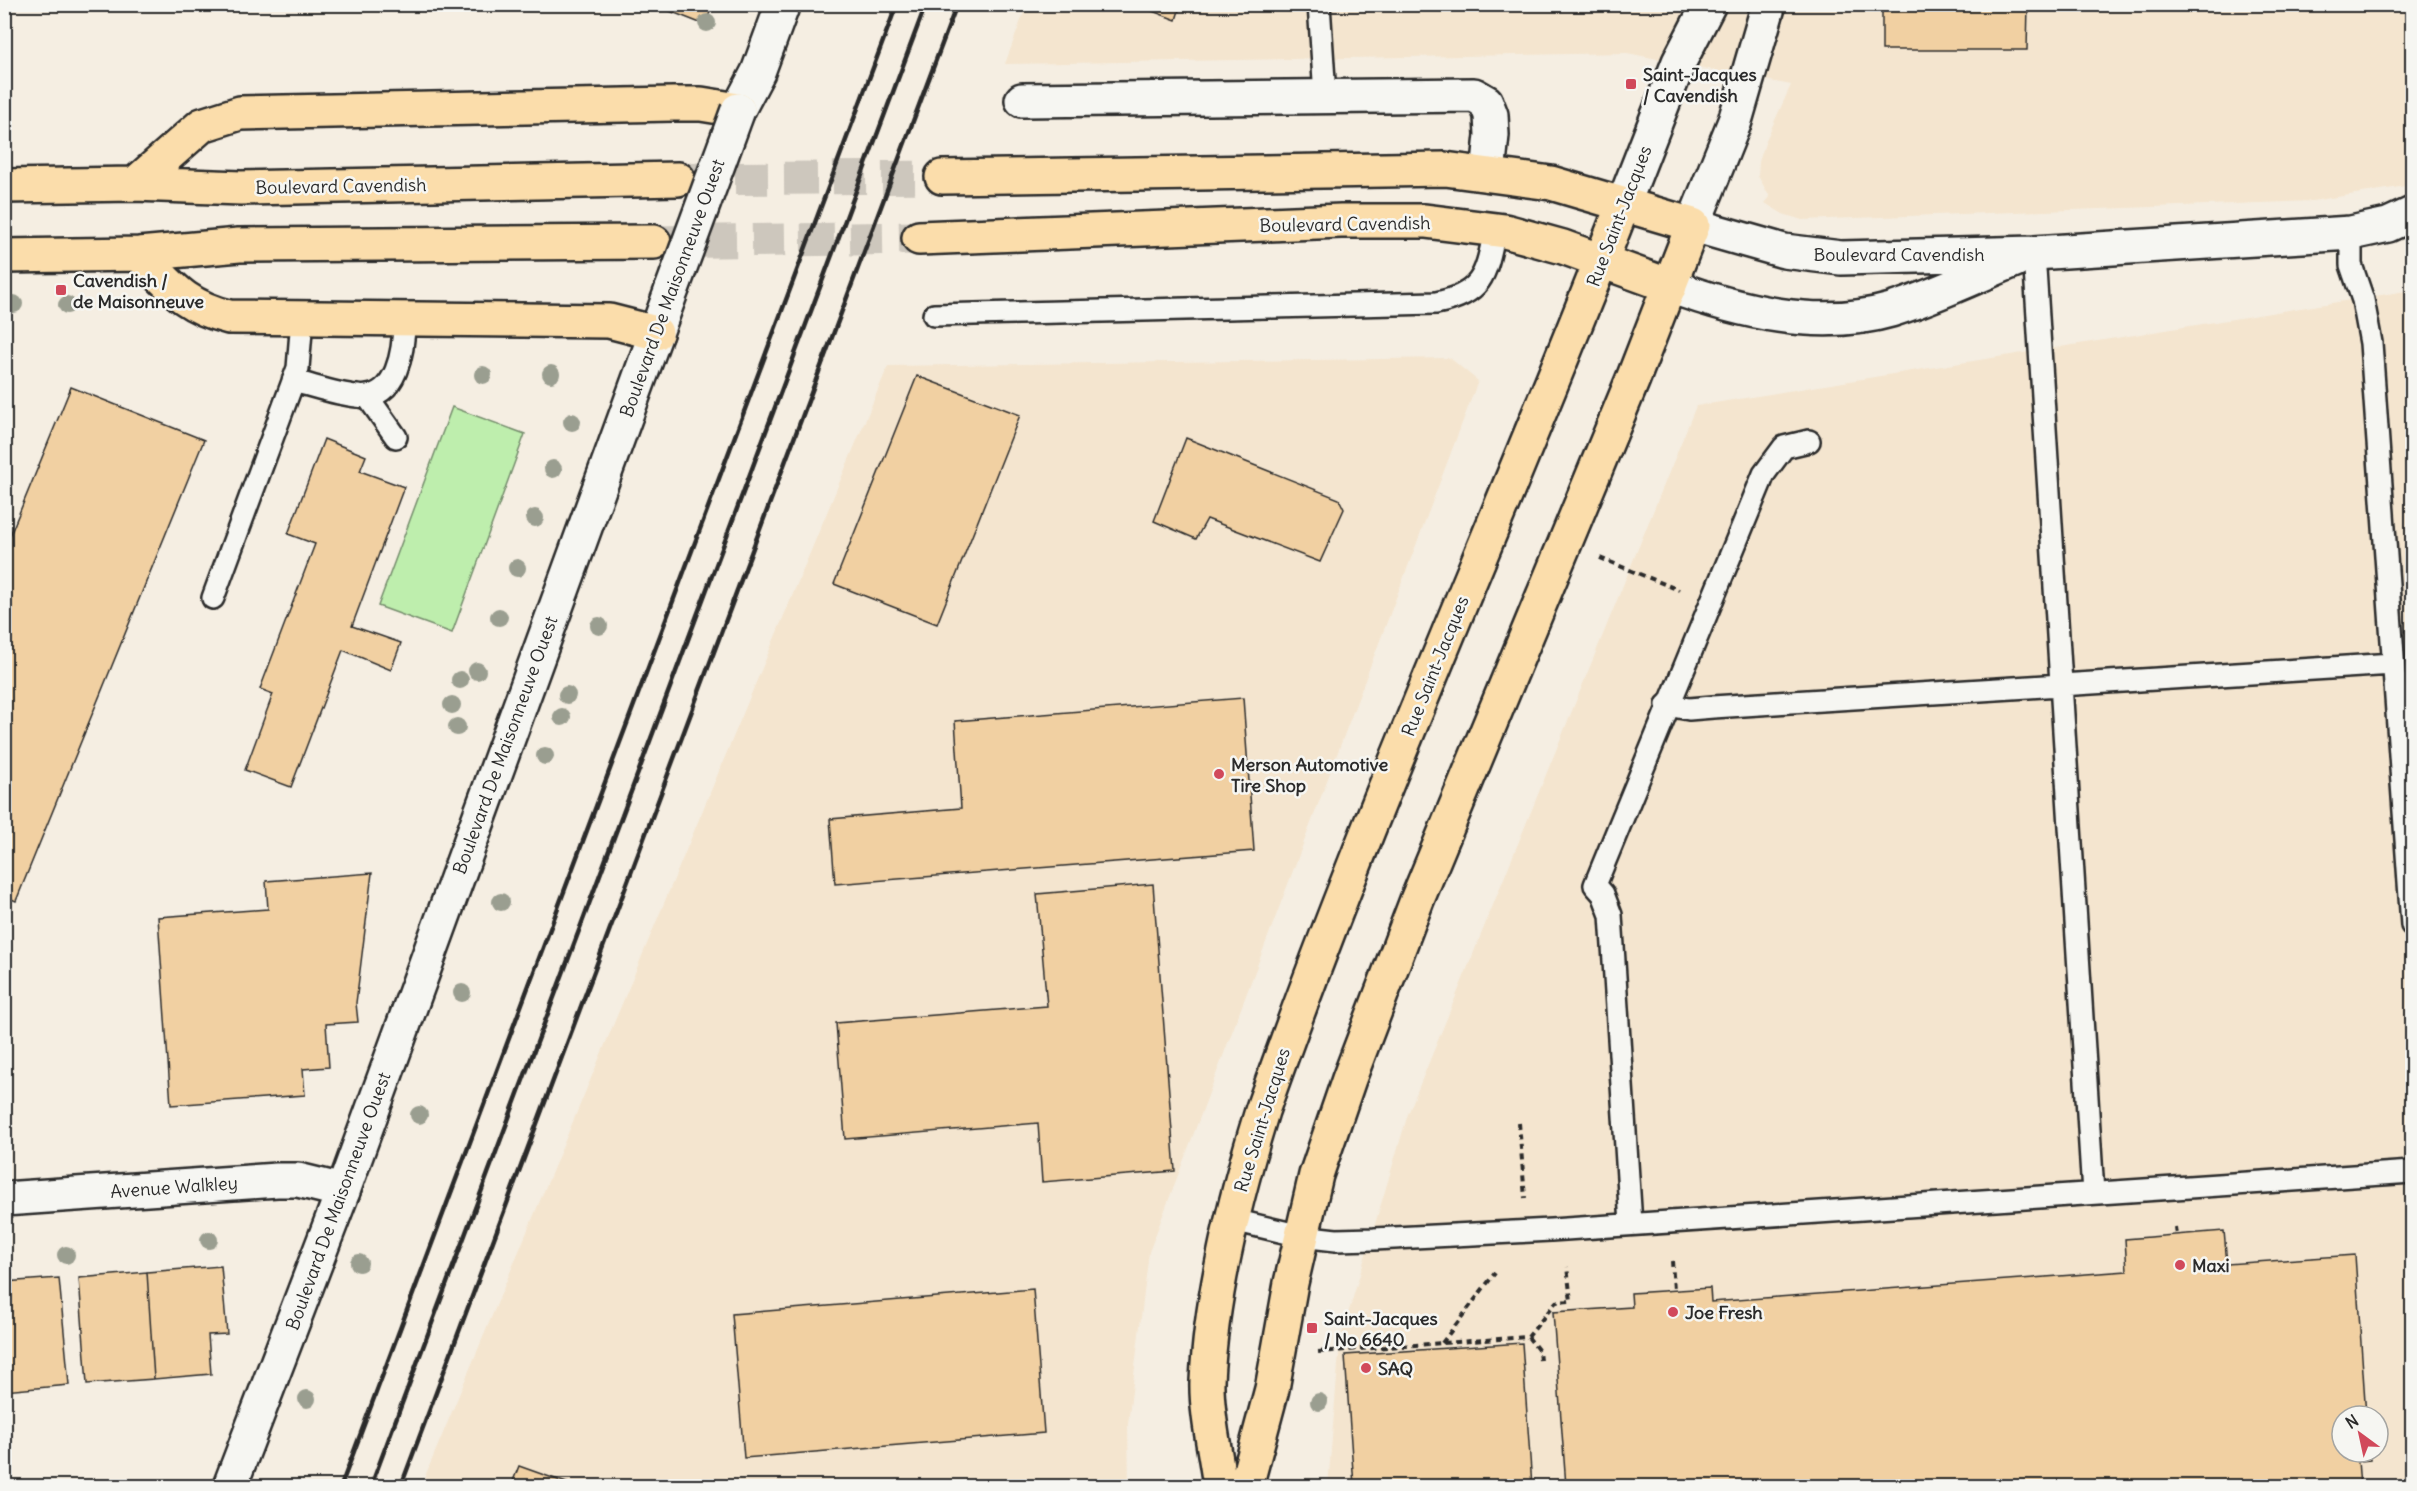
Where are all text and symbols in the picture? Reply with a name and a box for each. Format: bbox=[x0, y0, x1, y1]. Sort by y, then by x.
place label: Saint-Jacques / Cavendish bbox=[1643, 63, 1757, 107]
marker: Saint-Jacques / Cavendish bbox=[1624, 77, 1638, 91]
street label: Rue Saint-Jacques bbox=[1581, 142, 1657, 290]
street label: Boulevard De Maisonneuve Ouest bbox=[615, 156, 729, 420]
street label: Boulevard Cavendish bbox=[255, 173, 427, 199]
street label: Boulevard Cavendish bbox=[1259, 211, 1431, 237]
street label: Boulevard Cavendish bbox=[1813, 243, 1985, 266]
place label: Cavendish / de Maisonneuve bbox=[73, 269, 204, 313]
marker: Cavendish / de Maisonneuve bbox=[54, 283, 68, 297]
street label: Rue Saint-Jacques bbox=[1396, 592, 1474, 740]
street label: Boulevard De Maisonneuve Ouest bbox=[448, 613, 562, 877]
place label: Merson Automotive Tire Shop bbox=[1231, 753, 1388, 797]
marker: Merson Automotive Tire Shop bbox=[1212, 767, 1226, 781]
street label: Rue Saint-Jacques bbox=[1229, 1045, 1295, 1195]
street label: Boulevard De Maisonneuve Ouest bbox=[281, 1069, 395, 1333]
street label: Avenue Walkley bbox=[109, 1171, 239, 1203]
place label: Maxi bbox=[2192, 1254, 2230, 1277]
marker: Maxi bbox=[2173, 1258, 2187, 1272]
place label: Joe Fresh bbox=[1685, 1301, 1763, 1324]
marker: Joe Fresh bbox=[1666, 1305, 1680, 1319]
place label: Saint-Jacques / No 6640 bbox=[1324, 1307, 1438, 1351]
marker: Saint-Jacques / No 6640 bbox=[1305, 1321, 1319, 1335]
place label: SAQ bbox=[1378, 1357, 1413, 1380]
marker: SAQ bbox=[1359, 1361, 1373, 1375]
north arrow bbox=[2330, 1404, 2390, 1464]
text: N bbox=[2342, 1410, 2362, 1433]

